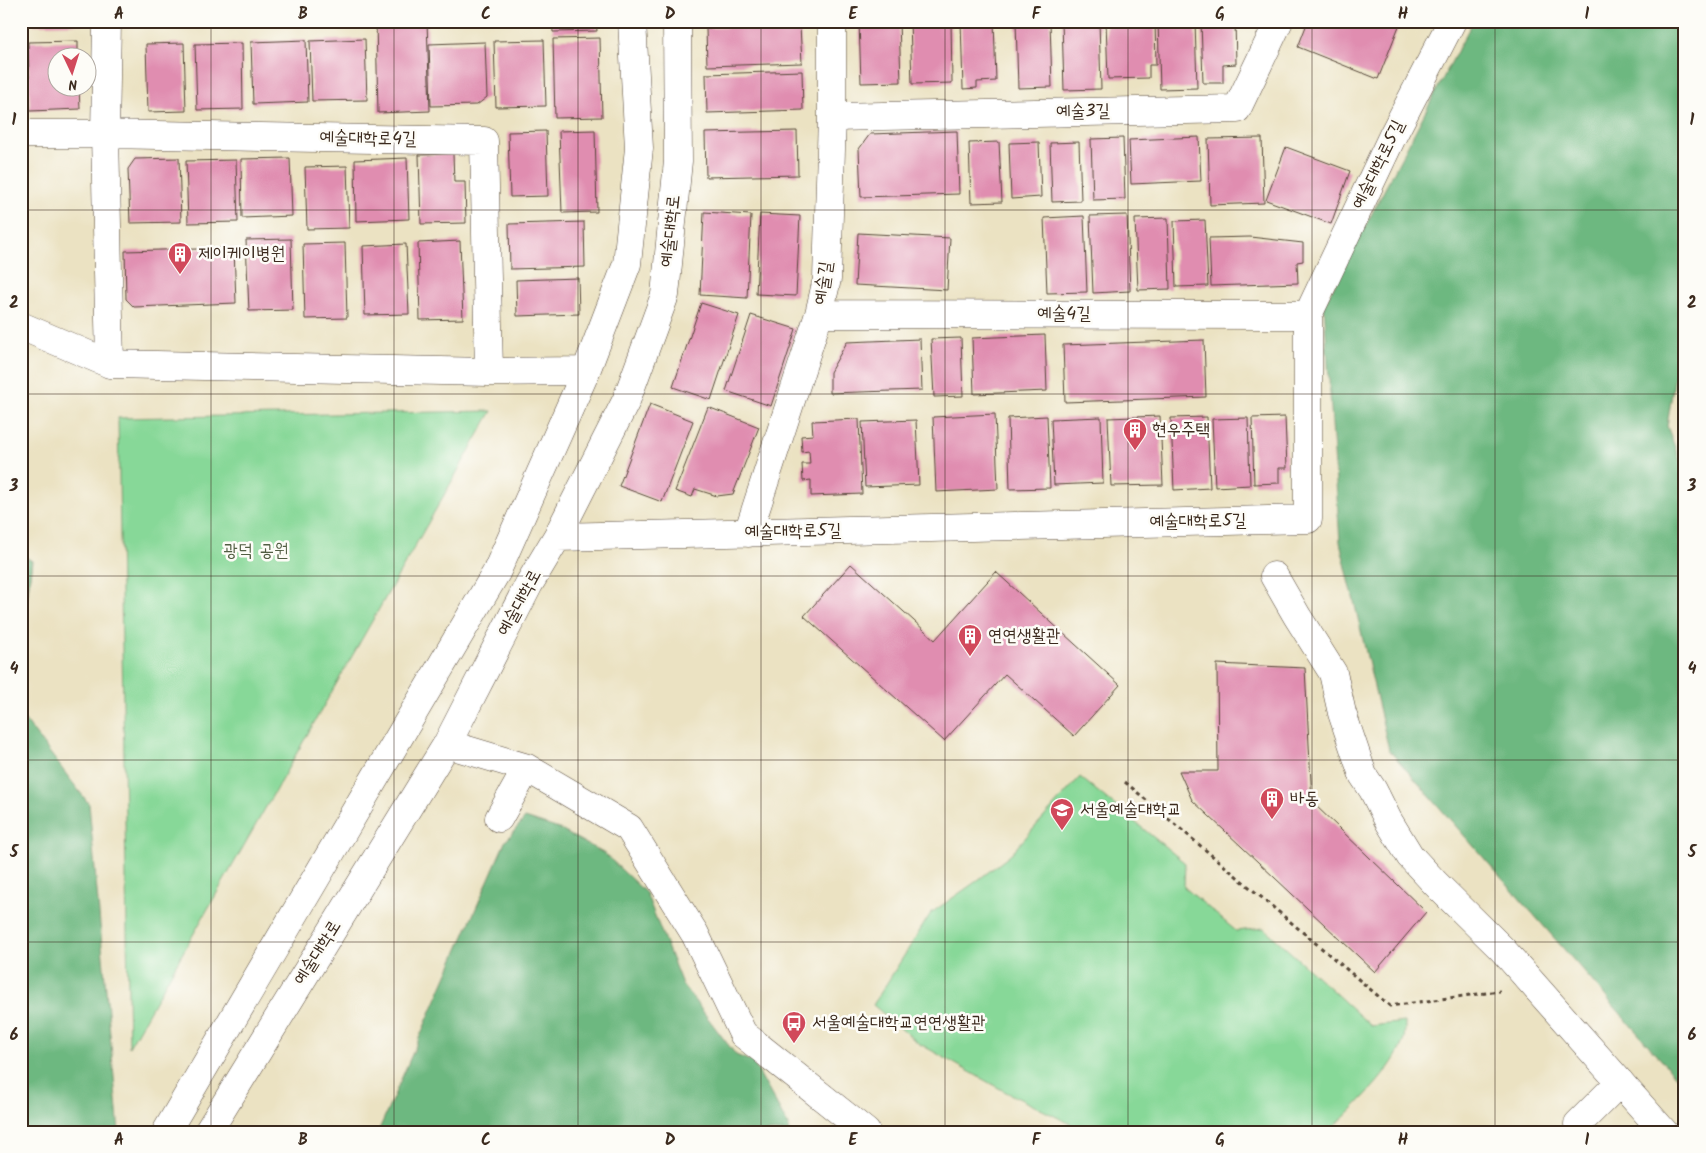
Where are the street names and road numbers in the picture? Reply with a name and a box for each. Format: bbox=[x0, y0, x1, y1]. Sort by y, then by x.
street label: 예술3길 bbox=[1056, 97, 1111, 127]
street label: 예술대학로5길 bbox=[1345, 115, 1413, 215]
street label: 예술대학로4길 bbox=[319, 124, 417, 154]
street label: 예술대학로 bbox=[653, 193, 689, 269]
street label: 예술길 bbox=[807, 259, 841, 307]
street label: 예술4길 bbox=[1037, 300, 1091, 329]
street label: 예술대학로5길 bbox=[1149, 507, 1247, 537]
street label: 예술대학로5길 bbox=[744, 517, 842, 547]
street label: 예술대학로 bbox=[490, 564, 550, 642]
street label: 예술대학로 bbox=[287, 915, 349, 991]

